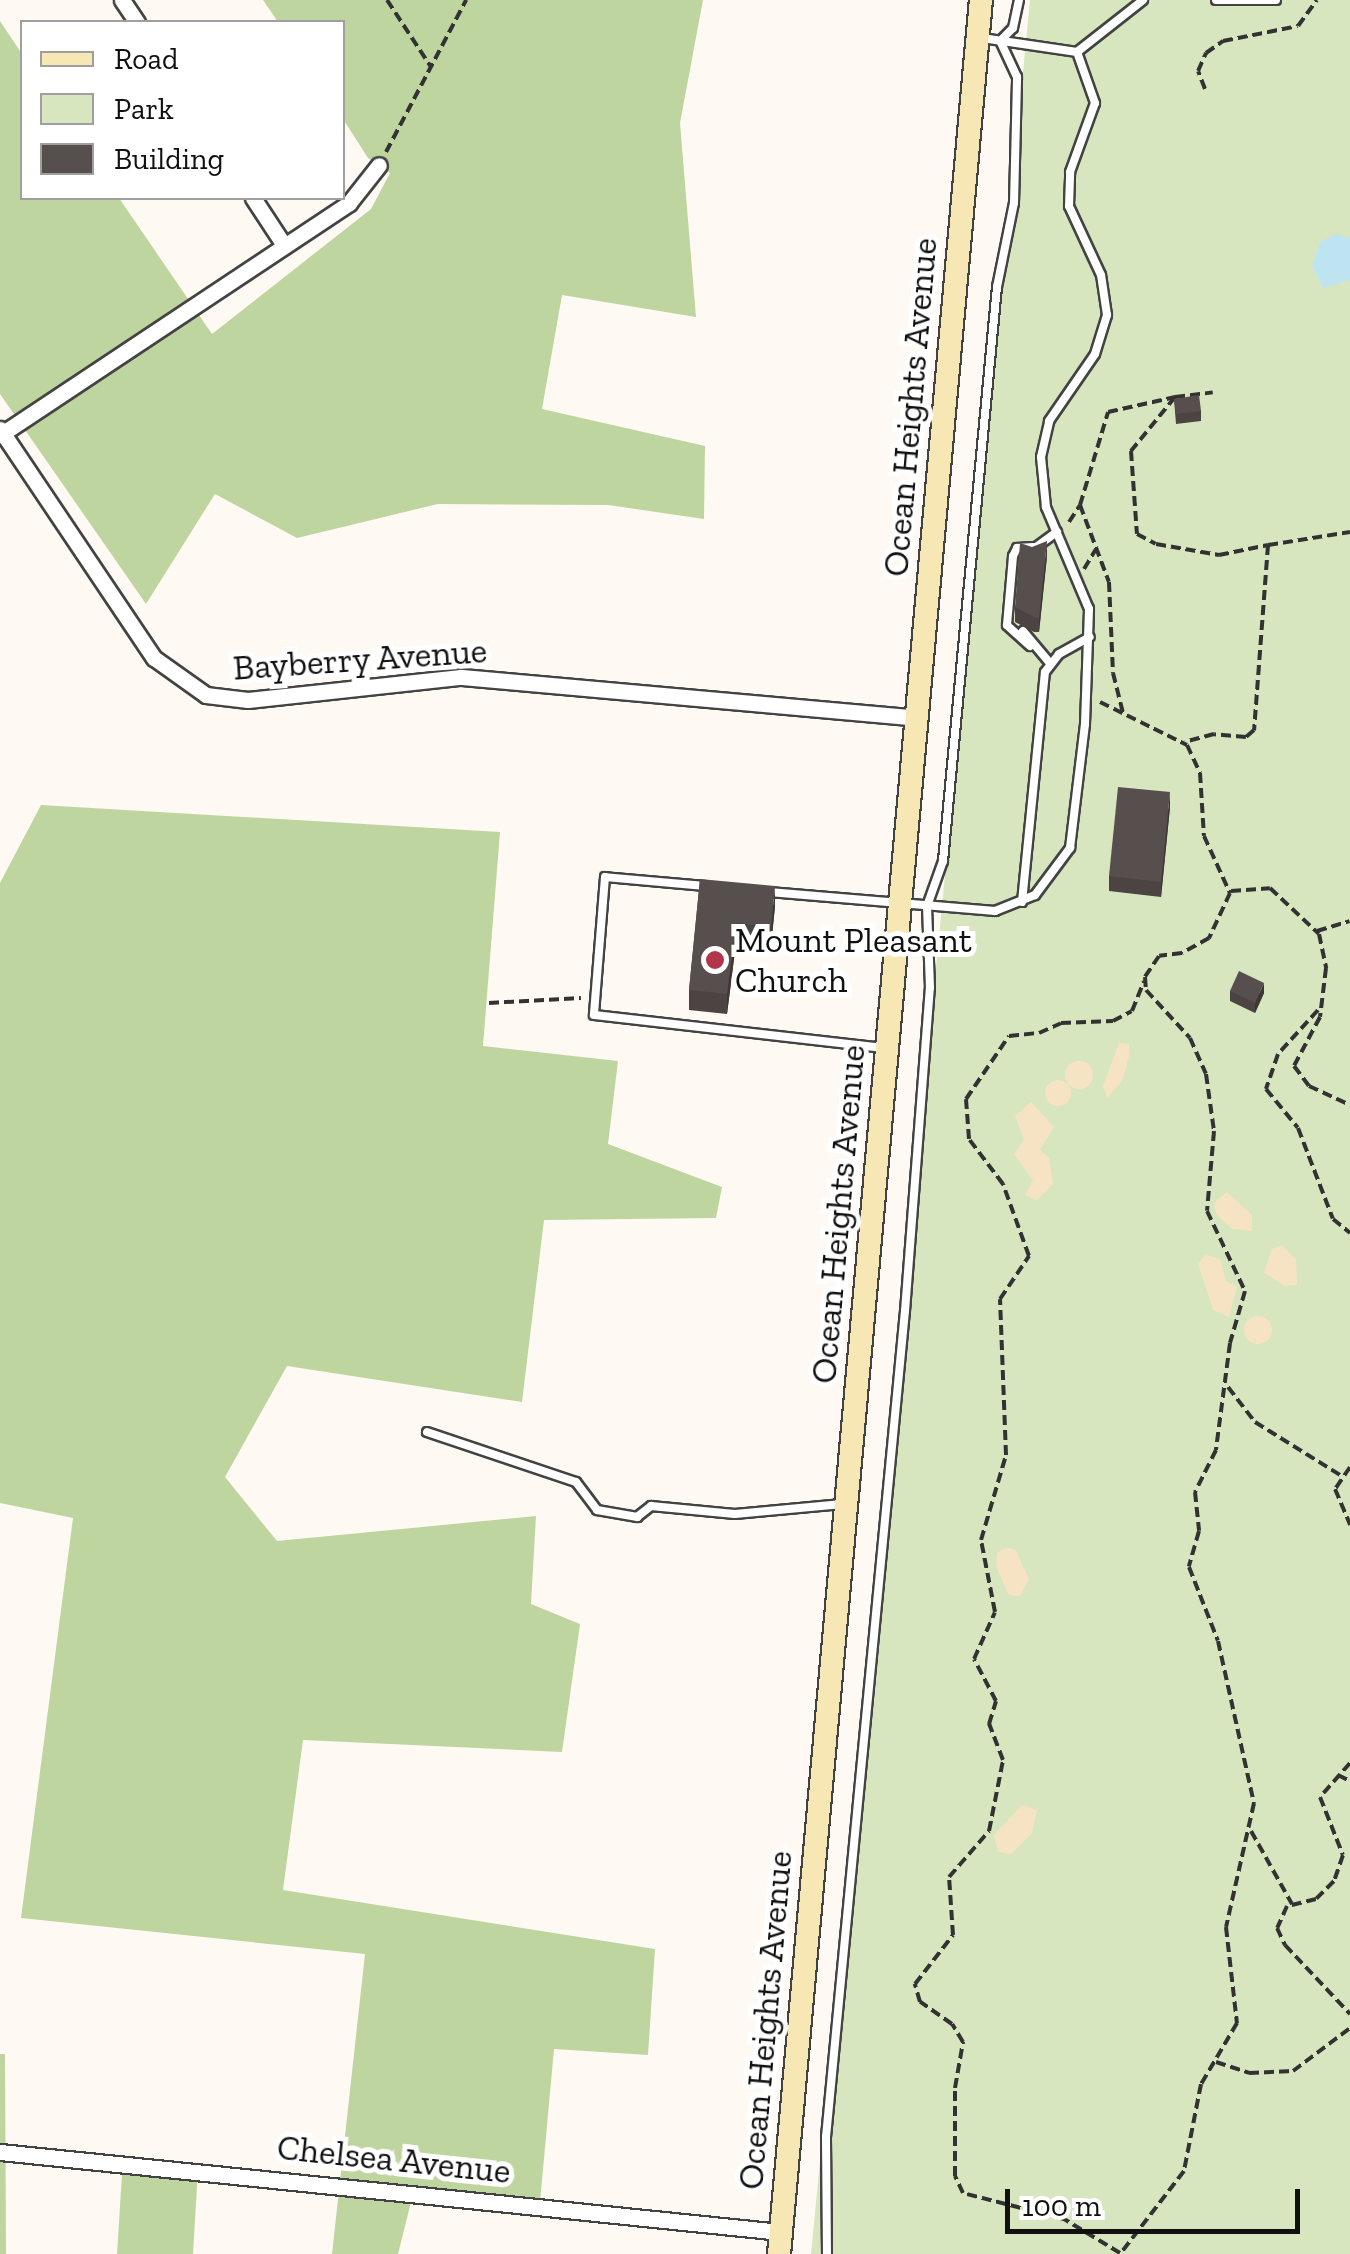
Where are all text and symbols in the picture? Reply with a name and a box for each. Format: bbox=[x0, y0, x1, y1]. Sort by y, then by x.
legend bbox=[20, 20, 345, 200]
text: Road bbox=[114, 41, 179, 77]
text: Park bbox=[114, 91, 174, 127]
text: Building bbox=[114, 141, 224, 177]
street label: Ocean Heights Avenue bbox=[874, 235, 946, 579]
street label: Bayberry Avenue bbox=[231, 629, 489, 689]
place label: Mount Pleasant Church bbox=[735, 919, 972, 1001]
marker: Mount Pleasant Church bbox=[704, 949, 726, 971]
street label: Ocean Heights Avenue bbox=[802, 1042, 874, 1386]
street label: Ocean Heights Avenue bbox=[729, 1848, 801, 2192]
street label: Chelsea Avenue bbox=[275, 2126, 513, 2192]
scale bar bbox=[1010, 2169, 1305, 2231]
text: 100 m bbox=[1022, 2188, 1101, 2224]

